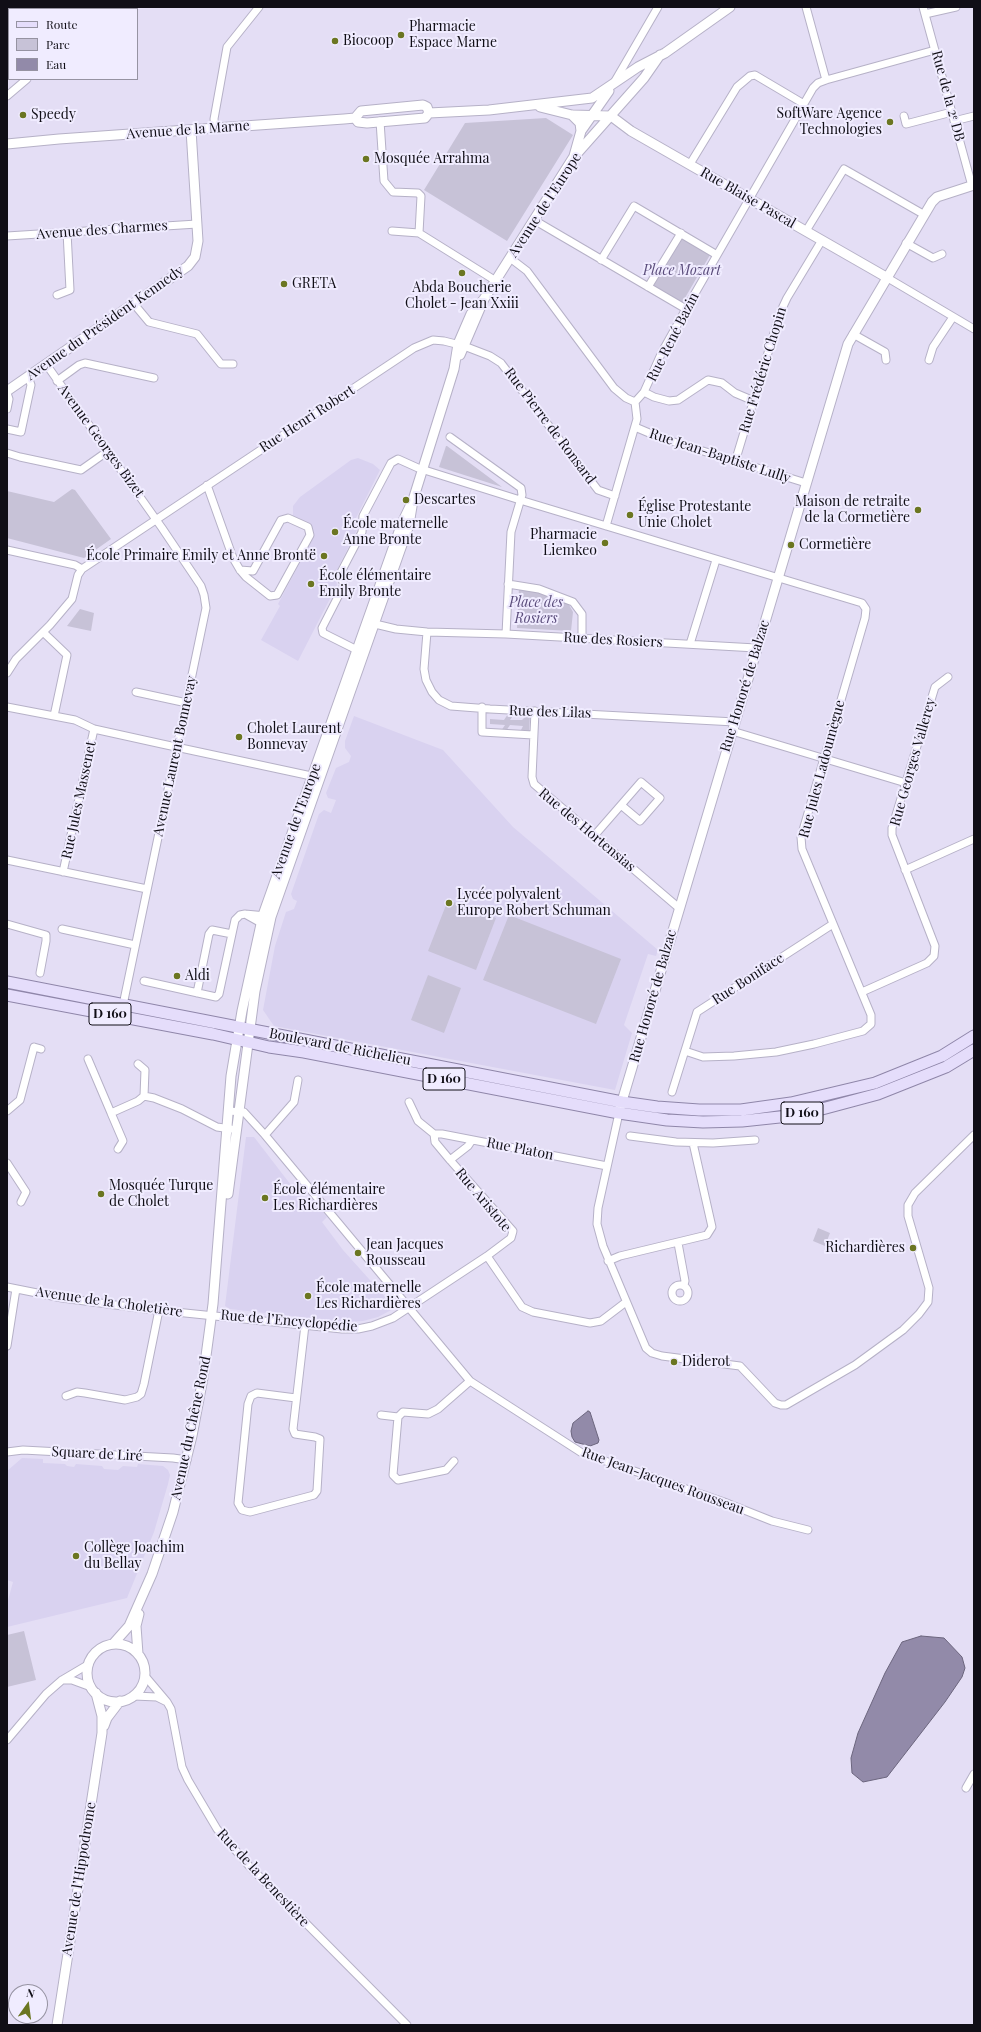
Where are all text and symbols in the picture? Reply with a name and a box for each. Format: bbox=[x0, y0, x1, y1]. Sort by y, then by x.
legend bbox=[8, 8, 138, 80]
text: Route bbox=[46, 16, 78, 32]
place label: Pharmacie Espace Marne bbox=[409, 19, 497, 52]
marker: Pharmacie Espace Marne bbox=[396, 30, 406, 40]
place label: Biocoop bbox=[343, 33, 394, 49]
text: Parc bbox=[46, 36, 70, 52]
marker: Biocoop bbox=[330, 36, 340, 46]
street label: Rue de la 2ᵉ DB bbox=[928, 49, 968, 143]
text: Eau bbox=[46, 56, 66, 72]
place label: SoftWare Agence Technologies bbox=[777, 106, 882, 138]
place label: Speedy bbox=[31, 107, 76, 123]
marker: Speedy bbox=[18, 110, 28, 120]
street label: Avenue de la Marne bbox=[126, 117, 250, 143]
marker: SoftWare Agence Technologies bbox=[885, 117, 895, 127]
street label: Avenue de l’Europe bbox=[505, 150, 585, 260]
place label: Mosquée Arrahma bbox=[374, 151, 489, 167]
marker: Mosquée Arrahma bbox=[361, 154, 371, 164]
street label: Rue Blaise Pascal bbox=[697, 164, 799, 232]
street label: Avenue des Charmes bbox=[36, 217, 168, 243]
street label: Avenue du Président Kennedy bbox=[23, 262, 187, 384]
park label: Place Mozart bbox=[643, 263, 721, 279]
marker: Abda Boucherie Cholet - Jean Xxiii bbox=[457, 268, 467, 278]
place label: GRETA bbox=[292, 276, 336, 292]
marker: GRETA bbox=[279, 279, 289, 289]
place label: Abda Boucherie Cholet - Jean Xxiii bbox=[405, 280, 519, 312]
street label: Rue René Bazin bbox=[643, 290, 703, 384]
street label: Rue Frédéric Chopin bbox=[736, 305, 790, 435]
street label: Rue Pierre de Ronsard bbox=[501, 365, 599, 487]
street label: Avenue Georges Bizet bbox=[54, 381, 148, 501]
street label: Rue Henri Robert bbox=[256, 382, 358, 456]
street label: Rue Jean-Baptiste Lully bbox=[647, 425, 793, 487]
place label: Descartes bbox=[414, 492, 476, 508]
place label: Maison de retraite de la Cormetière bbox=[795, 494, 910, 526]
marker: Descartes bbox=[401, 495, 411, 505]
place label: Église Protestante Unie Cholet bbox=[638, 499, 751, 532]
marker: Maison de retraite de la Cormetière bbox=[913, 505, 923, 515]
marker: Église Protestante Unie Cholet bbox=[625, 510, 635, 520]
place label: École maternelle Anne Bronte bbox=[343, 516, 448, 548]
marker: École maternelle Anne Bronte bbox=[330, 527, 340, 537]
place label: Pharmacie Liemkeo bbox=[530, 527, 597, 560]
place label: Cormetière bbox=[799, 537, 871, 553]
marker: Pharmacie Liemkeo bbox=[600, 538, 610, 548]
marker: Cormetière bbox=[786, 540, 796, 550]
place label: École Primaire Emily et Anne Brontë bbox=[86, 548, 316, 564]
marker: École Primaire Emily et Anne Brontë bbox=[319, 551, 329, 561]
place label: École élémentaire Emily Bronte bbox=[319, 568, 431, 600]
marker: École élémentaire Emily Bronte bbox=[306, 579, 316, 589]
park label: Place des Rosiers bbox=[509, 595, 563, 628]
street label: Rue Honoré de Balzac bbox=[717, 618, 773, 754]
street label: Rue des Rosiers bbox=[563, 629, 663, 651]
street label: Avenue Laurent Bonnevay bbox=[150, 674, 200, 838]
street label: Rue Georges Vallerey bbox=[887, 696, 939, 828]
street label: Rue Jules Ladoumègue bbox=[795, 698, 849, 840]
street label: Rue des Lilas bbox=[509, 702, 591, 722]
place label: Cholet Laurent Bonnevay bbox=[247, 721, 341, 754]
marker: Cholet Laurent Bonnevay bbox=[234, 732, 244, 742]
street label: Rue Jules Massenet bbox=[58, 740, 100, 860]
street label: Avenue de l’Europe bbox=[267, 761, 325, 881]
street label: Rue des Hortensias bbox=[535, 785, 639, 875]
place label: Lycée polyvalent Europe Robert Schuman bbox=[457, 887, 611, 920]
marker: Lycée polyvalent Europe Robert Schuman bbox=[444, 898, 454, 908]
street label: Rue Honoré de Balzac bbox=[626, 928, 680, 1064]
street label: Rue Boniface bbox=[709, 950, 787, 1008]
place label: Aldi bbox=[185, 968, 210, 984]
marker: Aldi bbox=[172, 971, 182, 981]
road number: D 160 bbox=[89, 1003, 131, 1025]
street label: Boulevard de Richelieu bbox=[268, 1025, 412, 1069]
road number: D 160 bbox=[423, 1068, 465, 1090]
road number: D 160 bbox=[781, 1102, 823, 1124]
street label: Rue Platon bbox=[485, 1134, 555, 1164]
street label: Rue Aristote bbox=[452, 1165, 514, 1235]
place label: Mosquée Turque de Cholet bbox=[109, 1178, 213, 1210]
place label: École élémentaire Les Richardières bbox=[273, 1182, 385, 1214]
marker: Mosquée Turque de Cholet bbox=[96, 1189, 106, 1199]
marker: École élémentaire Les Richardières bbox=[260, 1193, 270, 1203]
place label: Jean Jacques Rousseau bbox=[366, 1237, 444, 1270]
place label: Richardières bbox=[825, 1240, 905, 1256]
marker: Richardières bbox=[908, 1243, 918, 1253]
marker: Jean Jacques Rousseau bbox=[353, 1248, 363, 1258]
place label: École maternelle Les Richardières bbox=[316, 1280, 421, 1312]
street label: Avenue de la Choletière bbox=[34, 1283, 184, 1321]
marker: École maternelle Les Richardières bbox=[303, 1291, 313, 1301]
street label: Rue de l’Encyclopédie bbox=[220, 1307, 358, 1335]
place label: Diderot bbox=[682, 1354, 730, 1370]
street label: Avenue du Chêne Rond bbox=[168, 1355, 214, 1501]
marker: Diderot bbox=[669, 1357, 679, 1367]
street label: Square de Liré bbox=[51, 1443, 143, 1465]
street label: Rue Jean-Jacques Rousseau bbox=[579, 1444, 747, 1518]
place label: Collège Joachim du Bellay bbox=[84, 1540, 184, 1572]
marker: Collège Joachim du Bellay bbox=[71, 1551, 81, 1561]
street label: Avenue de l’Hippodrome bbox=[59, 1801, 99, 1957]
street label: Rue de la Benestière bbox=[213, 1826, 313, 1930]
north arrow bbox=[8, 1984, 48, 2024]
text: N bbox=[25, 1985, 36, 2001]

